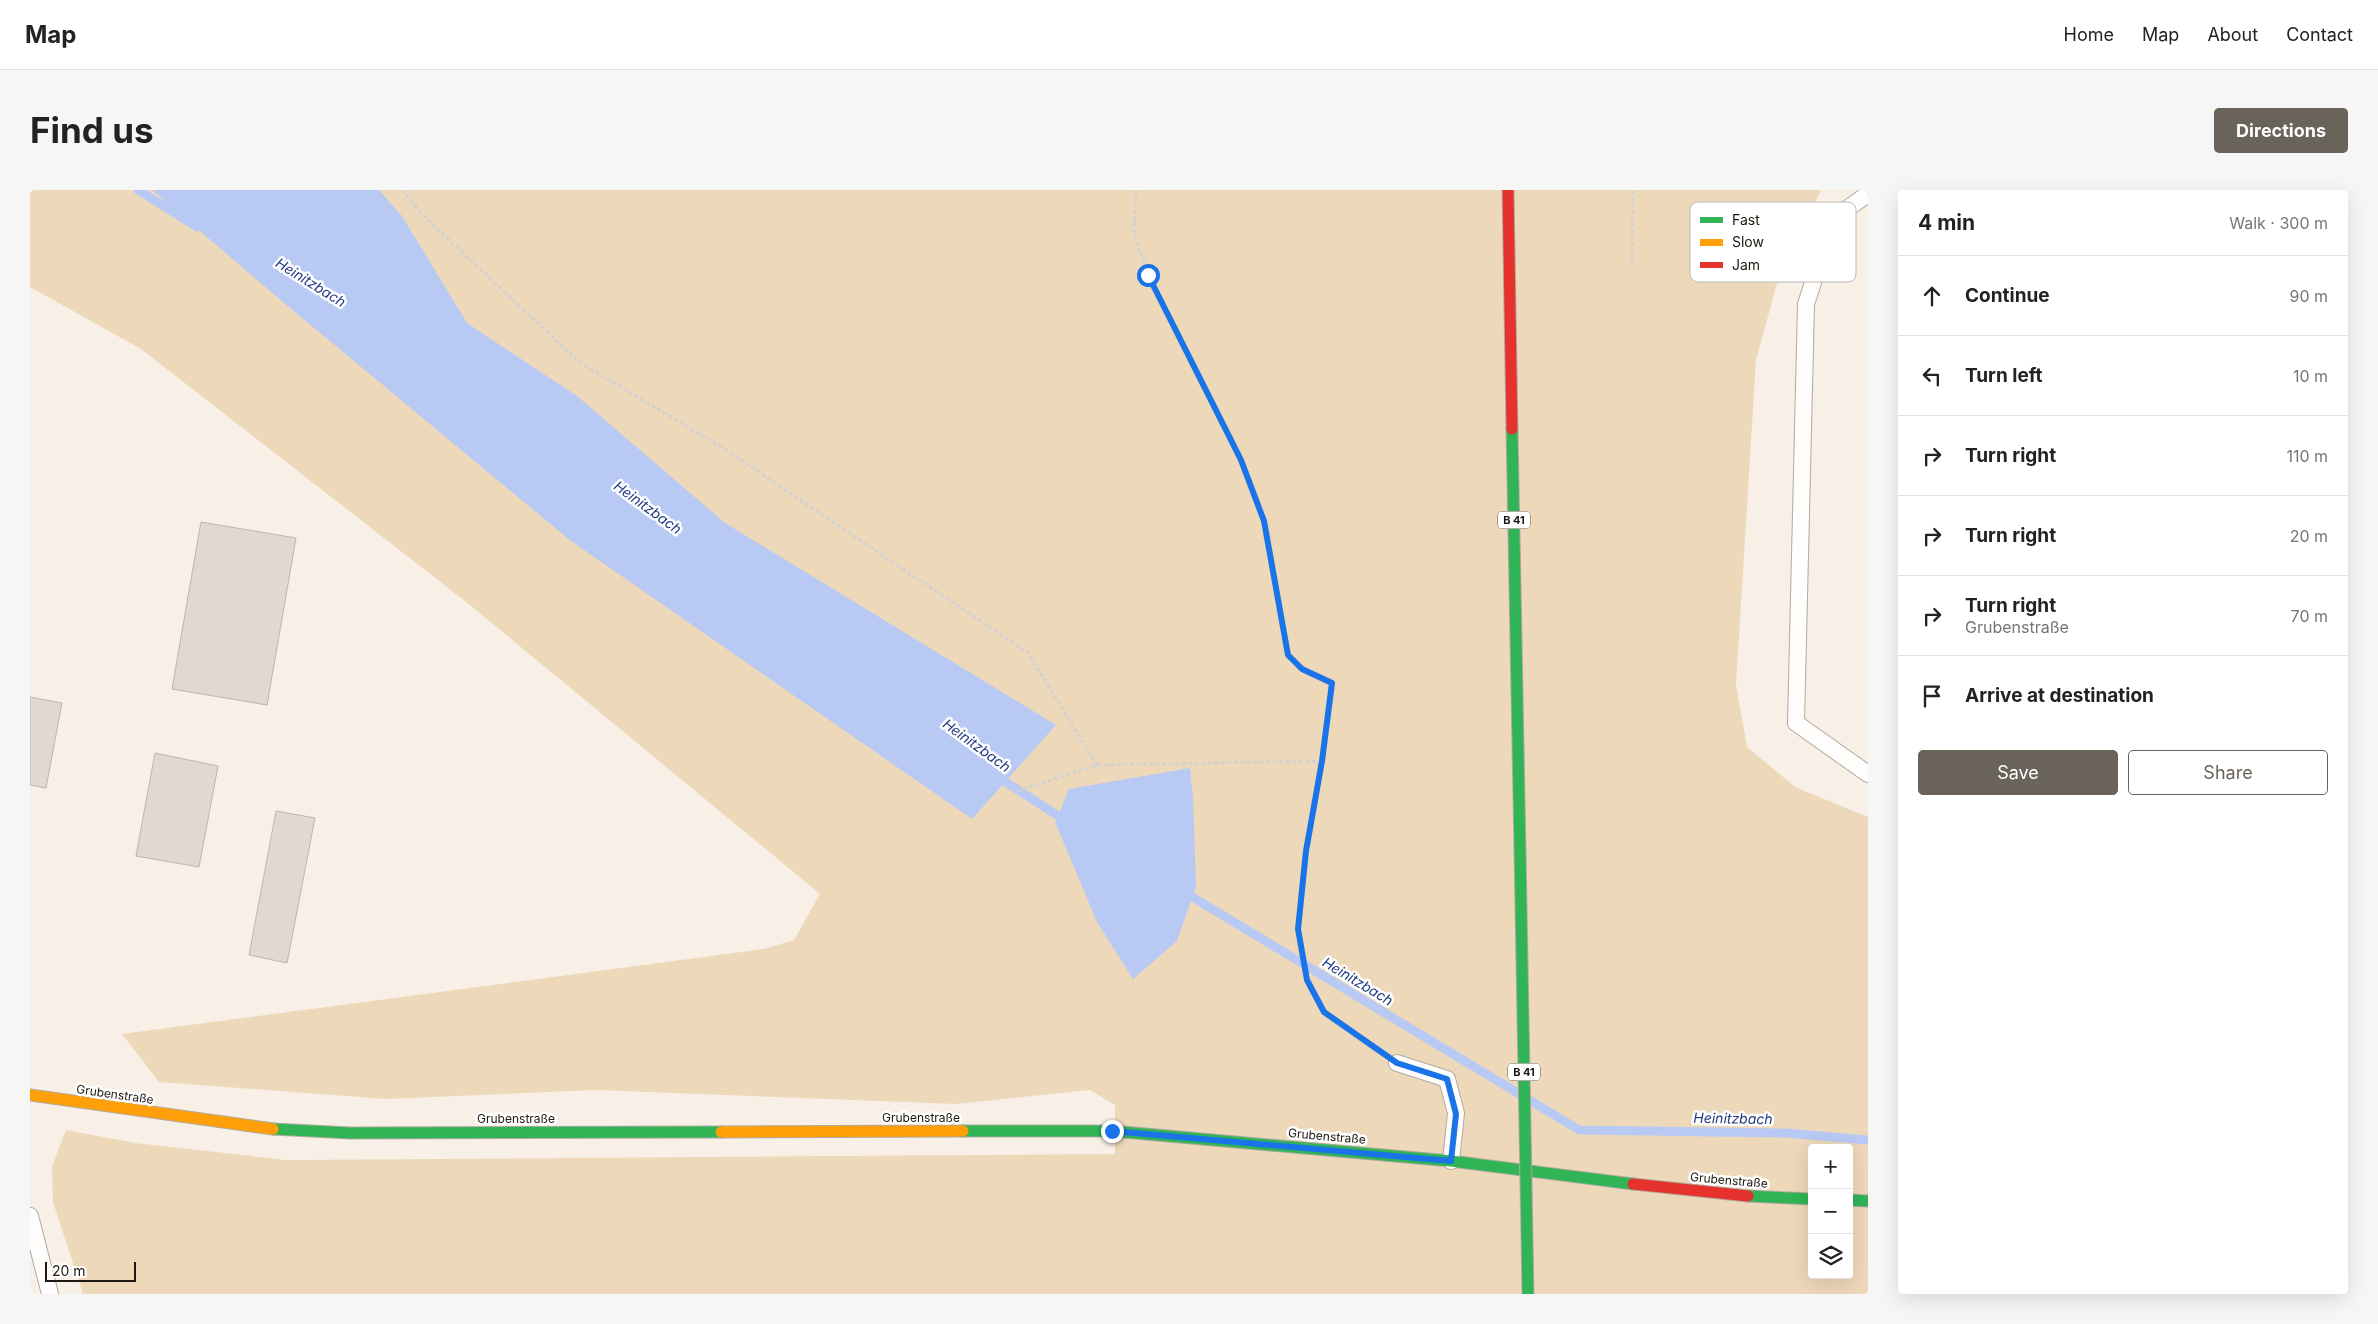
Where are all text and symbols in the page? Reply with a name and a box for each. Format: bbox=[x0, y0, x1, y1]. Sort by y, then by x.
text: Map bbox=[25, 20, 76, 49]
text: Home bbox=[2064, 24, 2114, 45]
text: Map bbox=[2142, 24, 2179, 45]
text: About bbox=[2207, 24, 2258, 45]
text: Contact bbox=[2286, 24, 2353, 45]
button: Directions bbox=[2214, 108, 2348, 153]
text: Find us bbox=[30, 109, 154, 151]
legend bbox=[1690, 202, 1856, 282]
text: 4 min bbox=[1918, 210, 1975, 235]
text: Fast bbox=[1732, 211, 1760, 228]
text: Walk · 300 m bbox=[2229, 213, 2328, 233]
text: Slow bbox=[1732, 233, 1764, 250]
water label: Heinitzbach bbox=[273, 254, 349, 310]
text: Jam bbox=[1732, 256, 1760, 273]
route start bbox=[1137, 264, 1160, 287]
icon: ahead bbox=[1918, 282, 1946, 310]
text: Continue bbox=[1965, 284, 2050, 307]
text: 90 m bbox=[2289, 286, 2328, 306]
icon: left bbox=[1918, 362, 1946, 390]
text: Turn left bbox=[1965, 364, 2043, 387]
text: 10 m bbox=[2293, 366, 2328, 386]
icon: right bbox=[1918, 442, 1946, 470]
text: Turn right bbox=[1965, 444, 2056, 467]
text: 110 m bbox=[2286, 446, 2328, 466]
water label: Heinitzbach bbox=[611, 477, 685, 537]
road number: B 41 bbox=[1498, 512, 1530, 528]
icon: right bbox=[1918, 522, 1946, 550]
text: Turn right bbox=[1965, 524, 2056, 547]
text: 20 m bbox=[2290, 526, 2328, 546]
text: Turn right bbox=[1965, 594, 2056, 617]
icon: right bbox=[1918, 602, 1946, 630]
text: 70 m bbox=[2291, 606, 2328, 626]
text: Grubenstraße bbox=[1965, 617, 2069, 637]
icon: arrive bbox=[1918, 682, 1946, 710]
text: Arrive at destination bbox=[1965, 684, 2154, 707]
water label: Heinitzbach bbox=[940, 715, 1014, 775]
button: Save bbox=[1918, 750, 2118, 795]
button: Share bbox=[2128, 750, 2328, 795]
water label: Heinitzbach bbox=[1320, 953, 1396, 1009]
road number: B 41 bbox=[1508, 1064, 1540, 1080]
street label: Grubenstraße bbox=[75, 1081, 155, 1107]
water label: Heinitzbach bbox=[1693, 1109, 1773, 1127]
street label: Grubenstraße bbox=[882, 1110, 960, 1125]
street label: Grubenstraße bbox=[477, 1111, 555, 1126]
route end bbox=[1101, 1120, 1124, 1143]
street label: Grubenstraße bbox=[1288, 1125, 1366, 1147]
map controls bbox=[1808, 1144, 1853, 1279]
button: + bbox=[1808, 1144, 1853, 1189]
street label: Grubenstraße bbox=[1690, 1169, 1768, 1191]
button: − bbox=[1808, 1189, 1853, 1234]
button: layers bbox=[1808, 1234, 1853, 1279]
scale bar bbox=[45, 1259, 136, 1282]
text: 20 m bbox=[52, 1262, 86, 1279]

